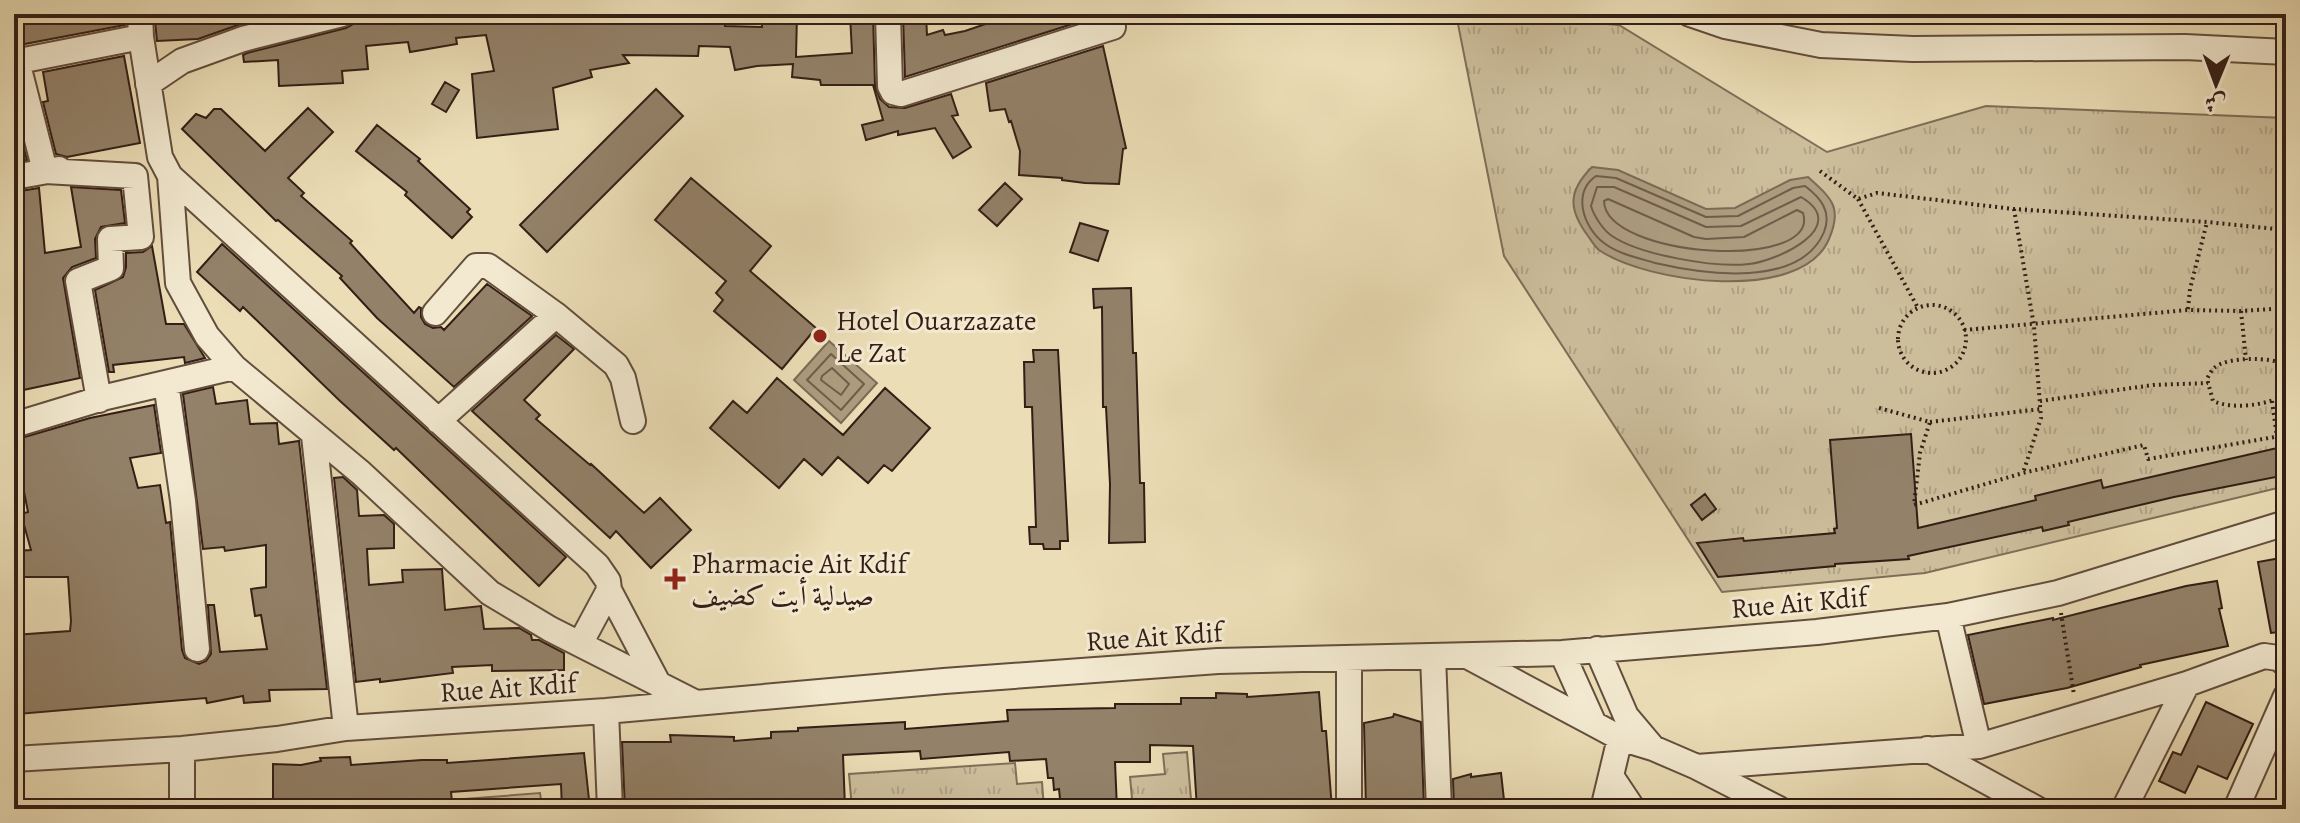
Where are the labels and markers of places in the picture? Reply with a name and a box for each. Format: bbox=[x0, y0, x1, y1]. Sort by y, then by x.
place label: Hotel Ouarzazate Le Zat bbox=[836, 302, 1037, 372]
marker: Hotel Ouarzazate Le Zat bbox=[811, 327, 829, 345]
place label: Pharmacie Ait Kdif صيدلية أيت كضيف bbox=[691, 545, 911, 615]
marker: Pharmacie Ait Kdif صيدلية أيت كضيف bbox=[666, 570, 684, 588]

